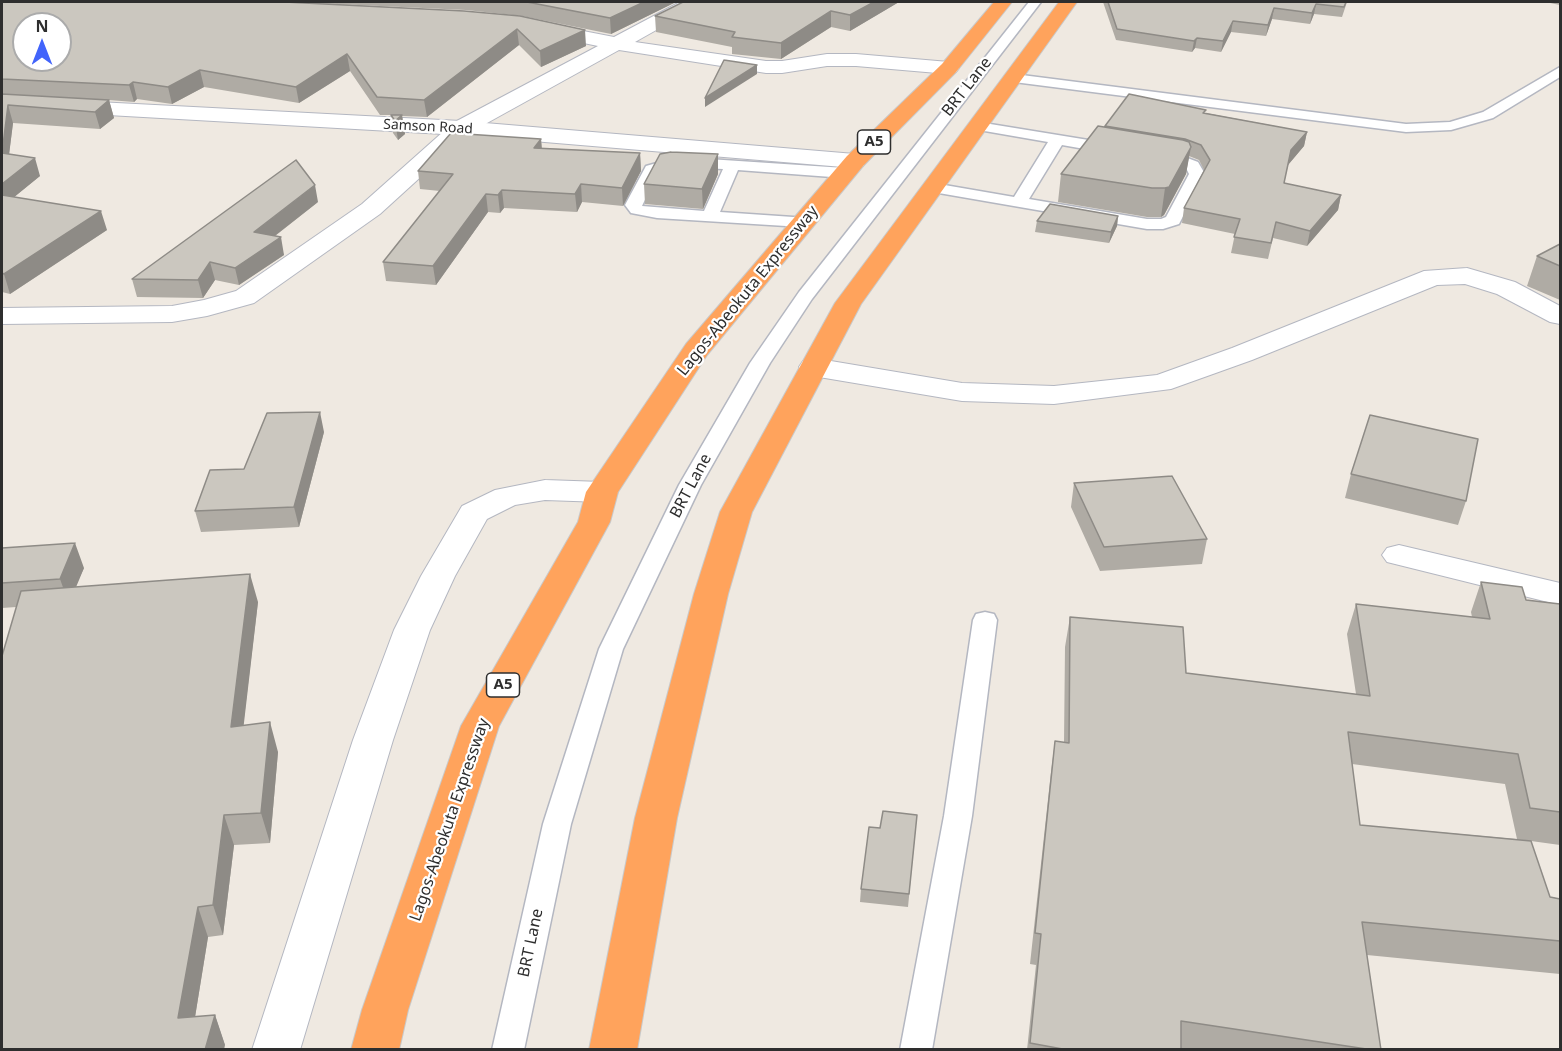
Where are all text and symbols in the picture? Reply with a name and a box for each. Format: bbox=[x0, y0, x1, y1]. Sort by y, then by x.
north arrow bbox=[12, 12, 72, 72]
text: N bbox=[35, 15, 49, 37]
street label: BRT Lane bbox=[938, 54, 996, 120]
street label: Samson Road bbox=[383, 116, 473, 138]
road number: A5 bbox=[858, 130, 890, 154]
street label: Lagos-Abeokuta Expressway bbox=[673, 202, 823, 380]
street label: BRT Lane bbox=[666, 451, 716, 521]
road number: A5 bbox=[486, 673, 520, 697]
street label: Lagos-Abeokuta Expressway bbox=[406, 716, 494, 924]
street label: BRT Lane bbox=[514, 907, 548, 979]

